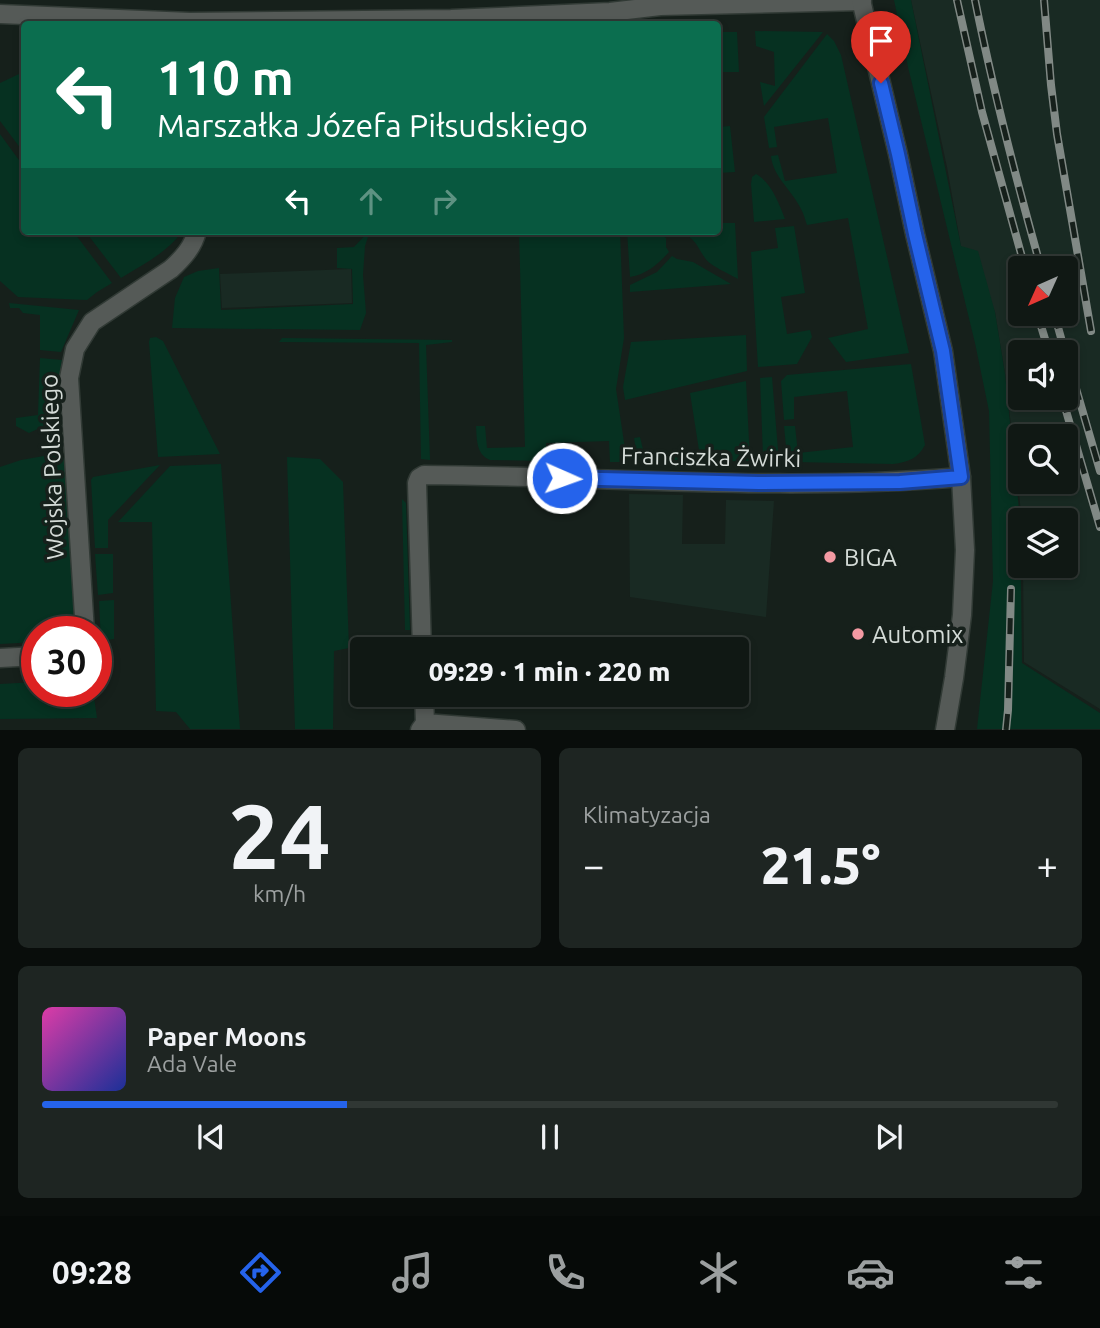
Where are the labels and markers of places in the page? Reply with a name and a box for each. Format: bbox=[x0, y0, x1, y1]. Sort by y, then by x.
pin bbox=[851, 11, 911, 83]
place label: BIGA bbox=[844, 544, 897, 571]
marker: BIGA bbox=[822, 549, 838, 565]
place label: Automix bbox=[872, 621, 963, 648]
marker: Automix bbox=[850, 626, 866, 642]

